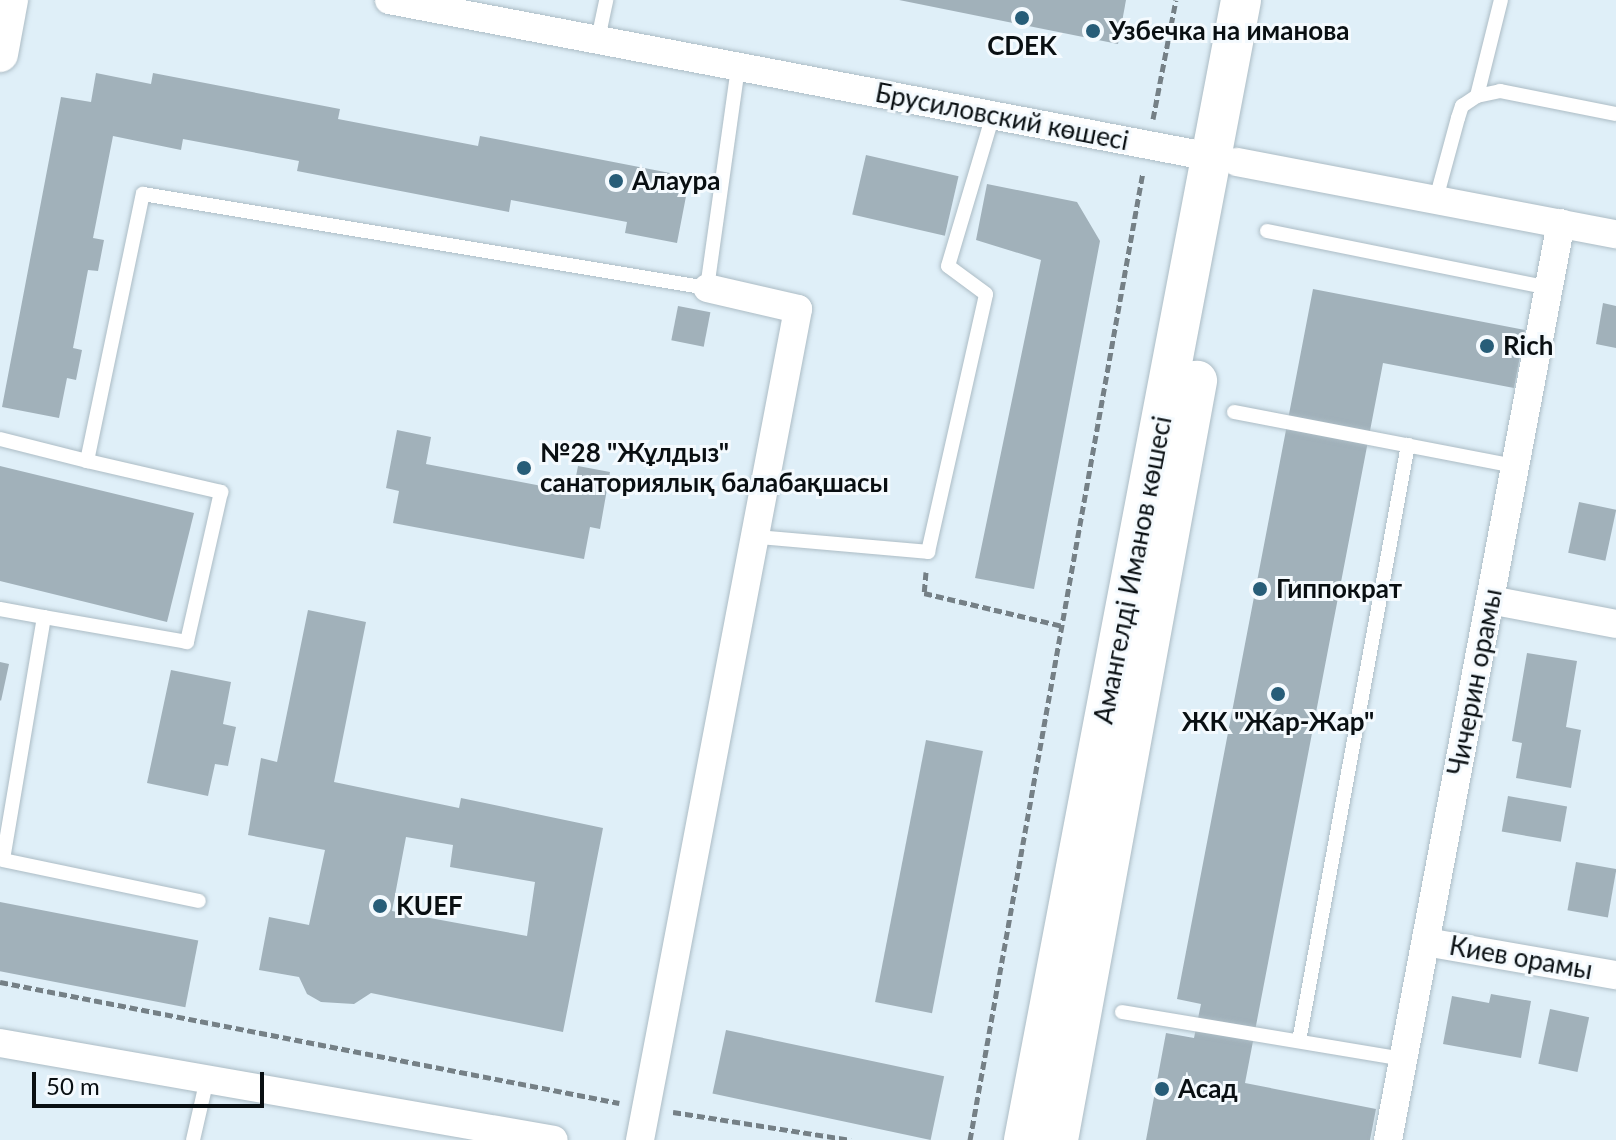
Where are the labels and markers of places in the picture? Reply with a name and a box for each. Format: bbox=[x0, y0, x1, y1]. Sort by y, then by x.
marker: CDEK bbox=[1013, 9, 1031, 27]
place label: Узбечка на иманова bbox=[1109, 15, 1349, 47]
marker: Узбечка на иманова bbox=[1084, 22, 1102, 40]
place label: CDEK bbox=[987, 30, 1057, 62]
place label: Алаура bbox=[632, 165, 720, 197]
marker: Алаура bbox=[607, 172, 625, 190]
place label: Rich bbox=[1503, 330, 1553, 362]
marker: Rich bbox=[1478, 337, 1496, 355]
place label: №28 "Жұлдыз" санаториялық балабақшасы bbox=[540, 437, 889, 498]
marker: №28 "Жұлдыз" санаториялық балабақшасы bbox=[515, 459, 533, 477]
place label: Гиппократ bbox=[1276, 573, 1402, 605]
marker: Гиппократ bbox=[1251, 580, 1269, 598]
marker: ЖК "Жар-Жар" bbox=[1269, 685, 1287, 703]
place label: ЖК "Жар-Жар" bbox=[1182, 706, 1374, 738]
place label: KUEF bbox=[396, 890, 463, 922]
marker: KUEF bbox=[371, 897, 389, 915]
place label: Асад bbox=[1178, 1073, 1238, 1105]
marker: Асад bbox=[1153, 1080, 1171, 1098]

